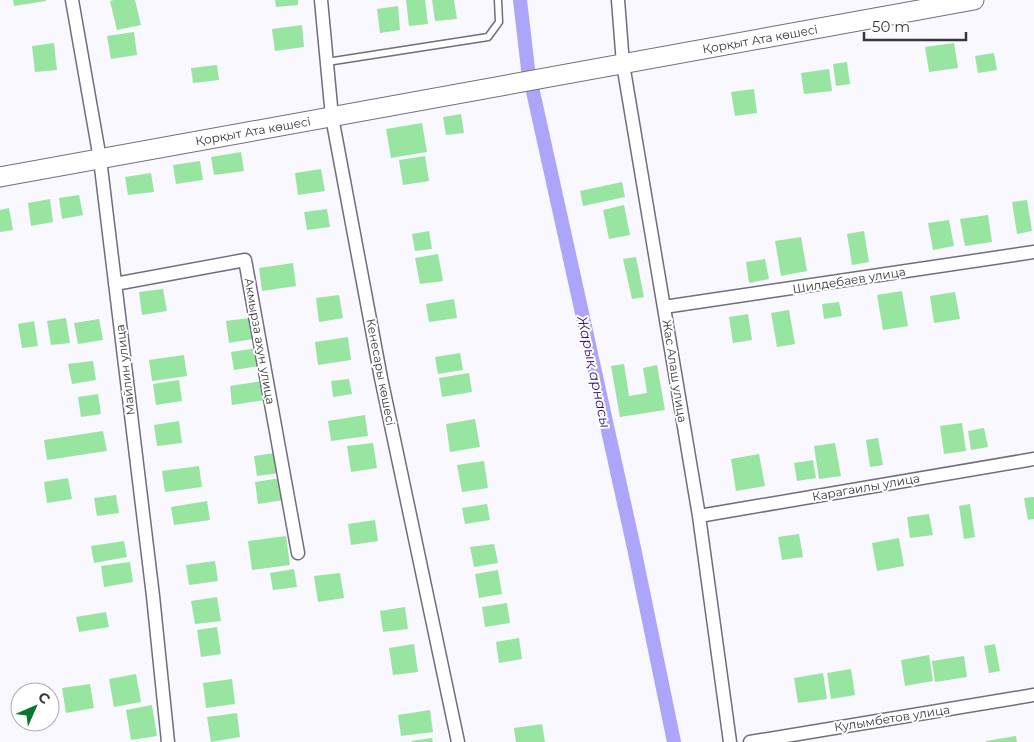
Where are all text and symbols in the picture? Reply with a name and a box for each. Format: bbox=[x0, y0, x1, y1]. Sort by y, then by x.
scale bar bbox=[864, 10, 966, 42]
text: 50 m bbox=[872, 17, 910, 36]
street label: Қорқыт Ата көшесі bbox=[701, 21, 819, 57]
street label: Қорқыт Ата көшесі bbox=[194, 113, 312, 149]
street label: Шилдебаев улица bbox=[791, 264, 907, 296]
street label: Акмырза ахун улица bbox=[241, 277, 279, 405]
water label: Жарық арнасы bbox=[573, 313, 615, 430]
street label: Кенесары көшесі bbox=[363, 317, 399, 427]
street label: Жас Алаш улица bbox=[659, 318, 691, 424]
street label: Майлин улица bbox=[112, 324, 138, 416]
street label: Карагаилы улица bbox=[811, 470, 921, 504]
north arrow bbox=[10, 682, 60, 732]
text: С bbox=[34, 688, 54, 708]
street label: Кулымбетов улица bbox=[833, 701, 951, 735]

